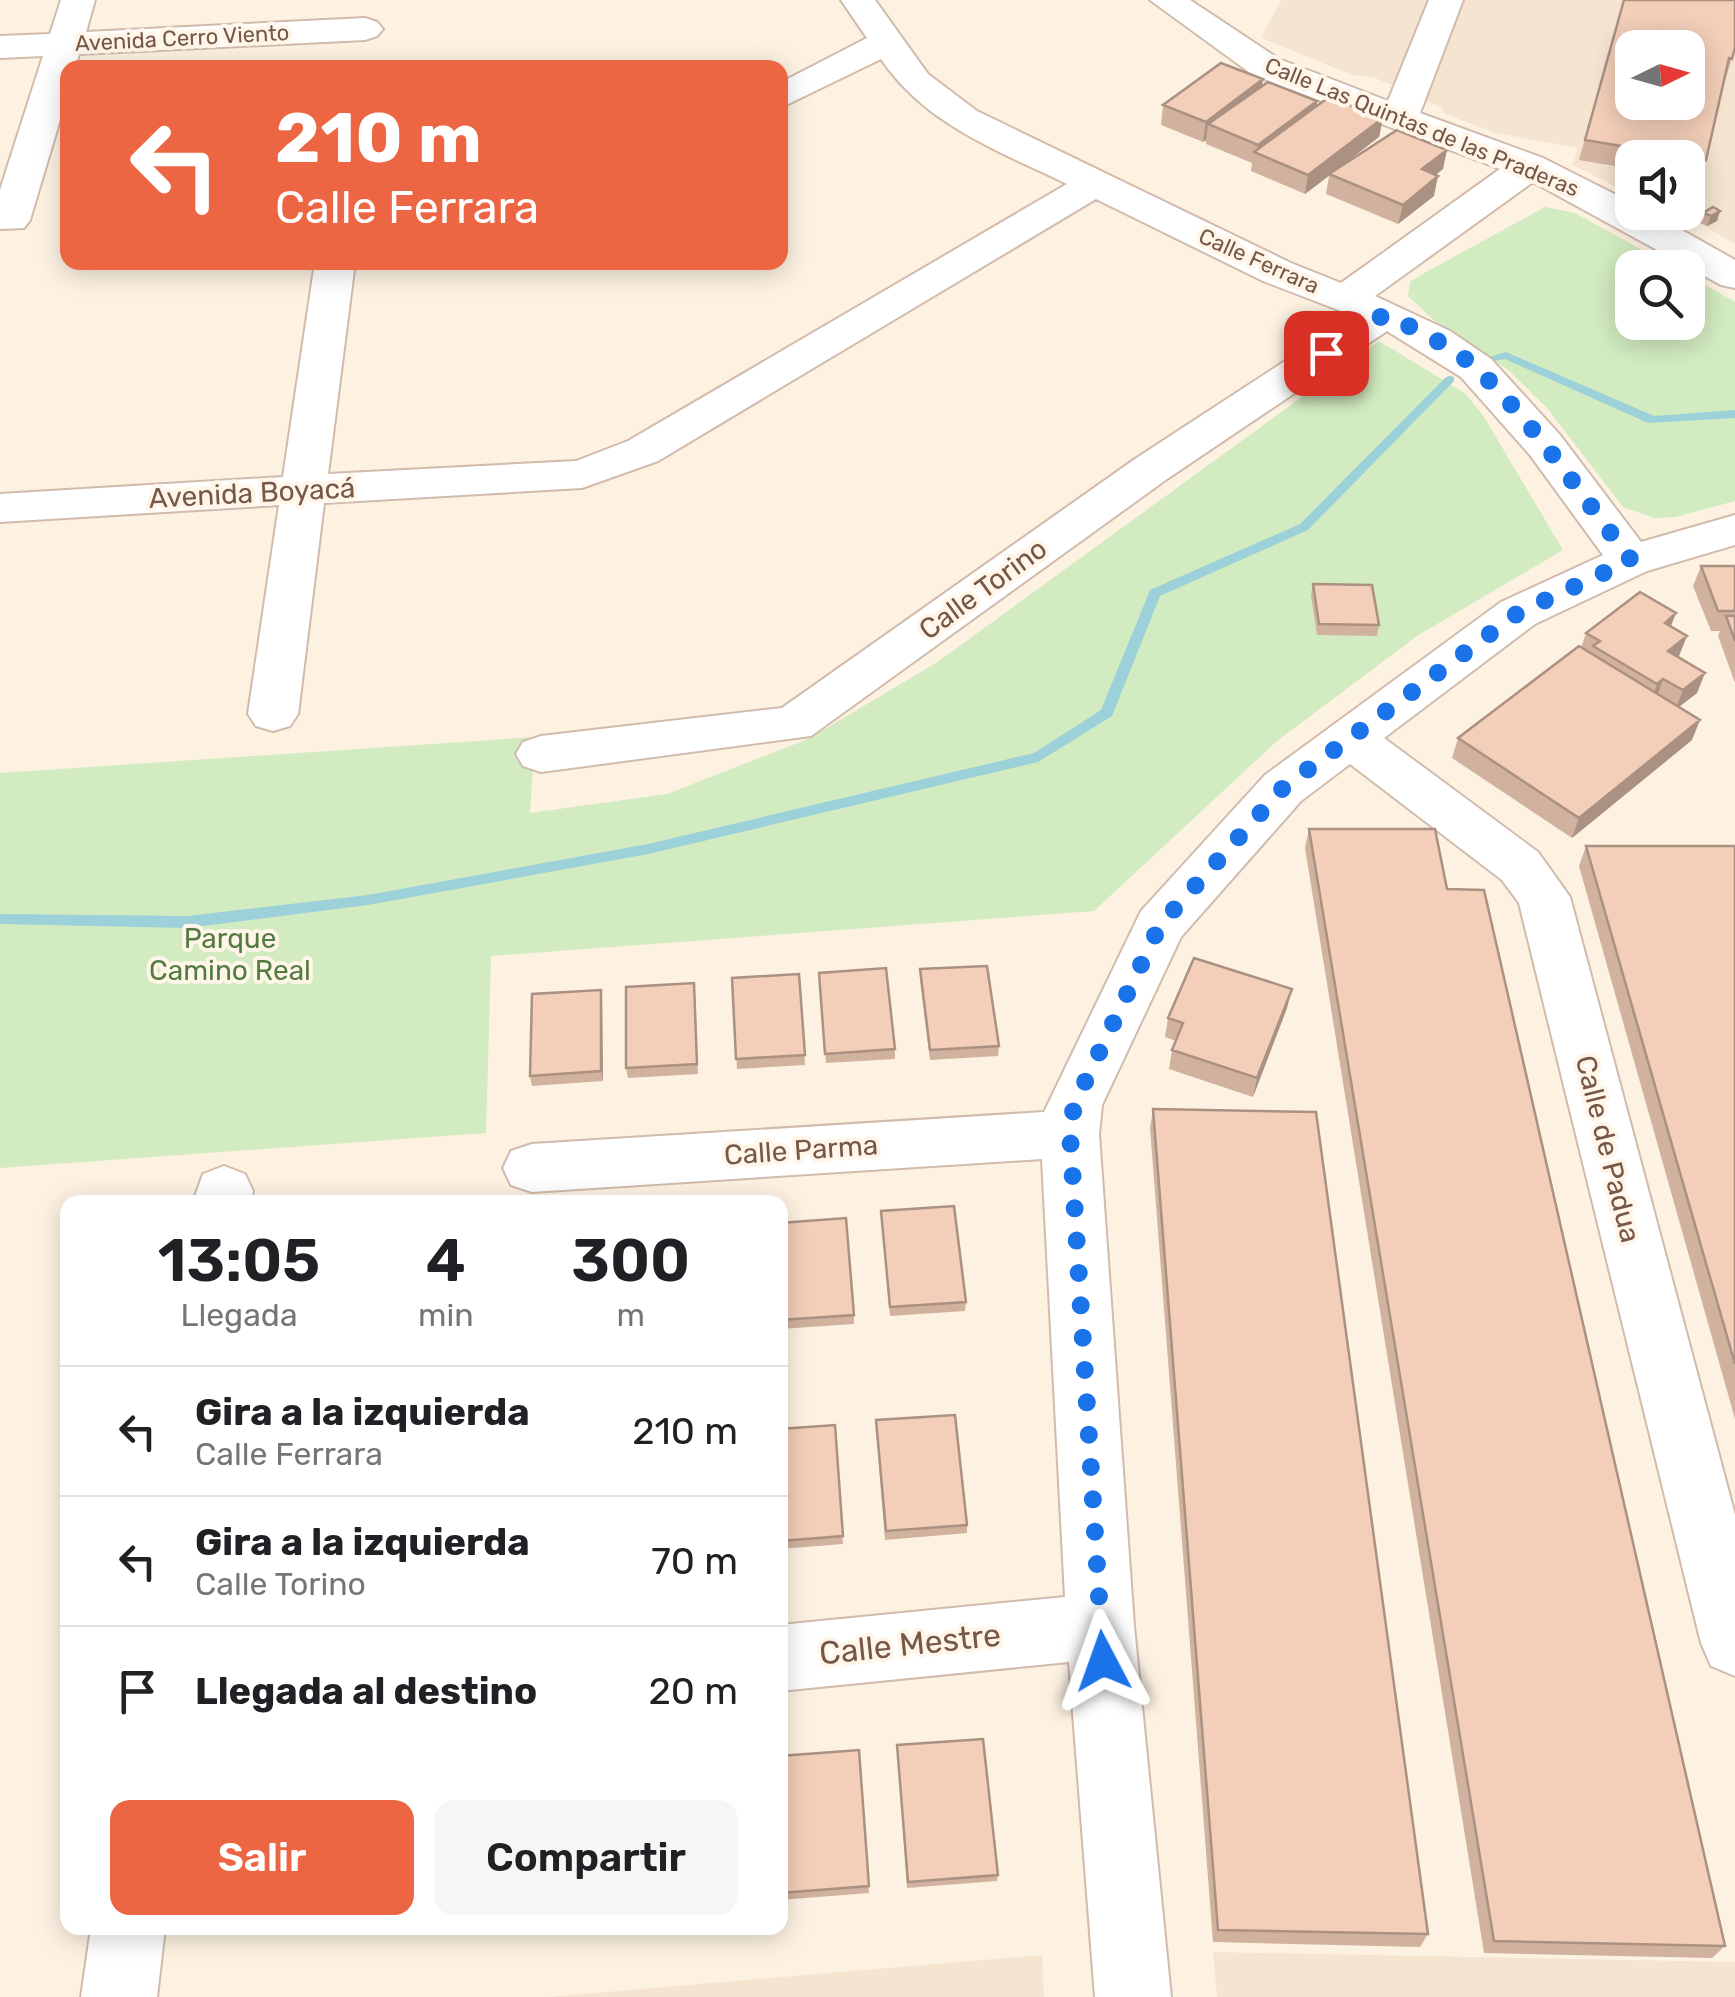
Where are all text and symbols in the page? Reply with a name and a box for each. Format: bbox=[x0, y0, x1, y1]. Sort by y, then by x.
street label: Avenida Cerro Viento bbox=[74, 19, 290, 57]
north arrow bbox=[1615, 30, 1705, 120]
map controls bbox=[1615, 30, 1705, 340]
street label: Calle Las Quintas de las Praderas bbox=[1261, 51, 1583, 203]
text: 210 m bbox=[275, 97, 482, 180]
icon: left bbox=[110, 100, 240, 230]
button: sound bbox=[1615, 140, 1705, 230]
text: Calle Ferrara bbox=[275, 181, 539, 234]
street label: Calle Ferrara bbox=[1195, 222, 1323, 300]
button: search bbox=[1615, 250, 1705, 340]
pin bbox=[1284, 311, 1369, 396]
icon: arrive bbox=[1299, 326, 1354, 381]
street label: Avenida Boyacá bbox=[148, 471, 356, 515]
street label: Calle Torino bbox=[913, 532, 1053, 646]
park label: Parque Camino Real bbox=[149, 922, 311, 987]
street label: Calle de Padua bbox=[1569, 1052, 1647, 1246]
street label: Calle Parma bbox=[723, 1128, 879, 1172]
text: 13:05 bbox=[158, 1225, 320, 1296]
text: 4 bbox=[426, 1225, 466, 1296]
text: 300 bbox=[571, 1225, 690, 1296]
text: Llegada bbox=[180, 1296, 298, 1334]
text: min bbox=[418, 1296, 474, 1334]
text: m bbox=[617, 1296, 645, 1334]
text: Gira a la izquierda bbox=[195, 1389, 530, 1435]
icon: left bbox=[110, 1404, 165, 1459]
text: 210 m bbox=[632, 1408, 738, 1454]
text: Calle Ferrara bbox=[195, 1435, 383, 1473]
text: Gira a la izquierda bbox=[195, 1519, 530, 1565]
icon: left bbox=[110, 1534, 165, 1589]
text: 70 m bbox=[651, 1538, 738, 1584]
text: Calle Torino bbox=[195, 1565, 366, 1603]
position arrow bbox=[1051, 1609, 1155, 1713]
street label: Calle Mestre bbox=[817, 1616, 1003, 1672]
icon: arrive bbox=[110, 1664, 165, 1719]
text: Llegada al destino bbox=[195, 1668, 537, 1714]
text: 20 m bbox=[648, 1668, 738, 1714]
button: Salir bbox=[110, 1800, 414, 1915]
button: Compartir bbox=[434, 1800, 738, 1915]

